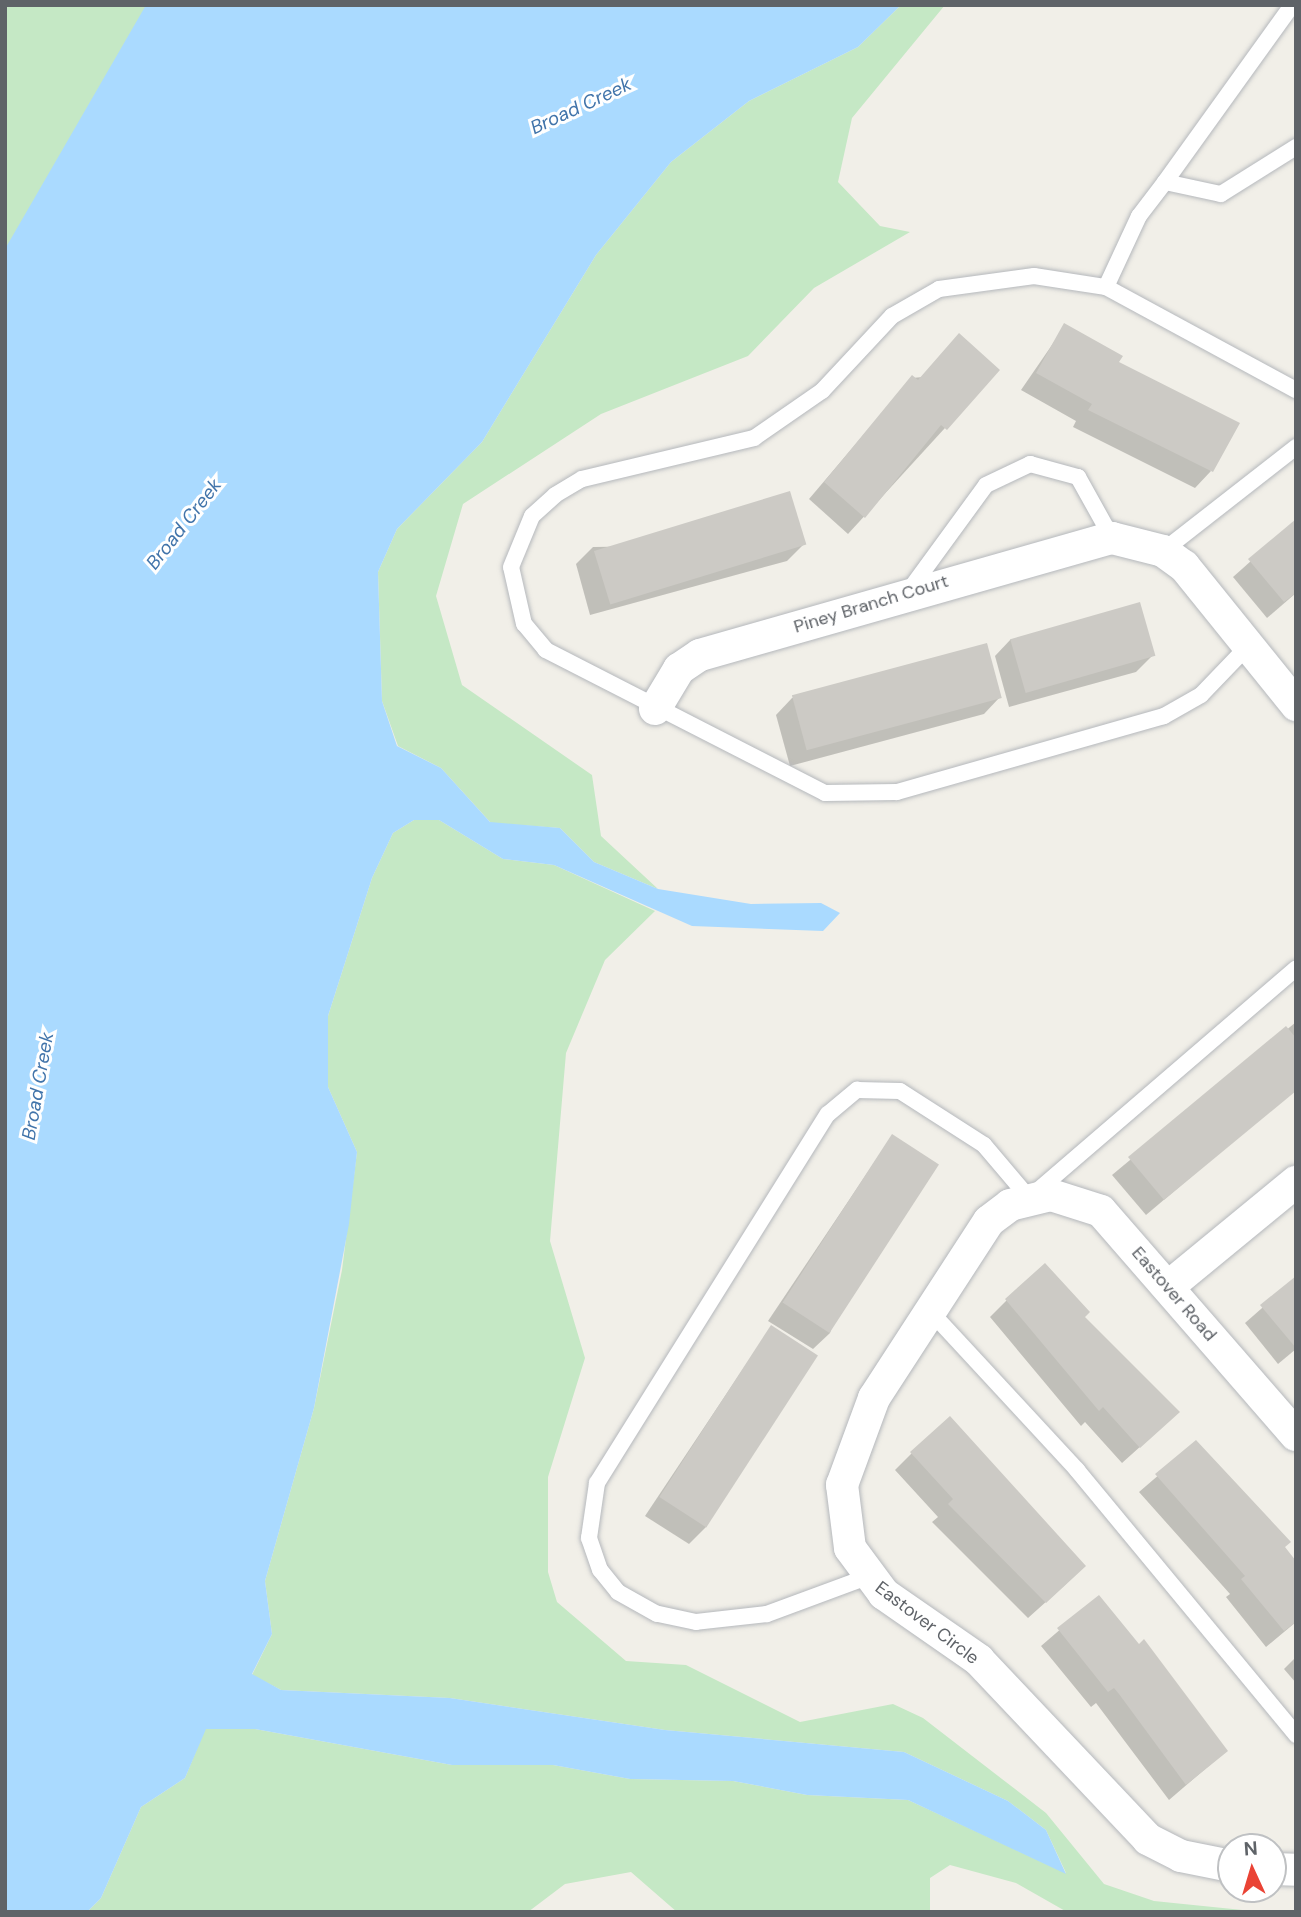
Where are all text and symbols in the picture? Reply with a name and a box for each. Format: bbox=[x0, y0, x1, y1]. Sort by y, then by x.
water label: Broad Creek bbox=[527, 73, 635, 139]
water label: Broad Creek bbox=[141, 474, 227, 574]
street label: Piney Branch Court bbox=[791, 570, 951, 638]
water label: Broad Creek bbox=[17, 1030, 59, 1142]
street label: Eastover Road bbox=[1127, 1242, 1221, 1346]
street label: Eastover Circle bbox=[871, 1577, 983, 1669]
north arrow bbox=[1217, 1833, 1287, 1903]
text: N bbox=[1243, 1836, 1258, 1862]

